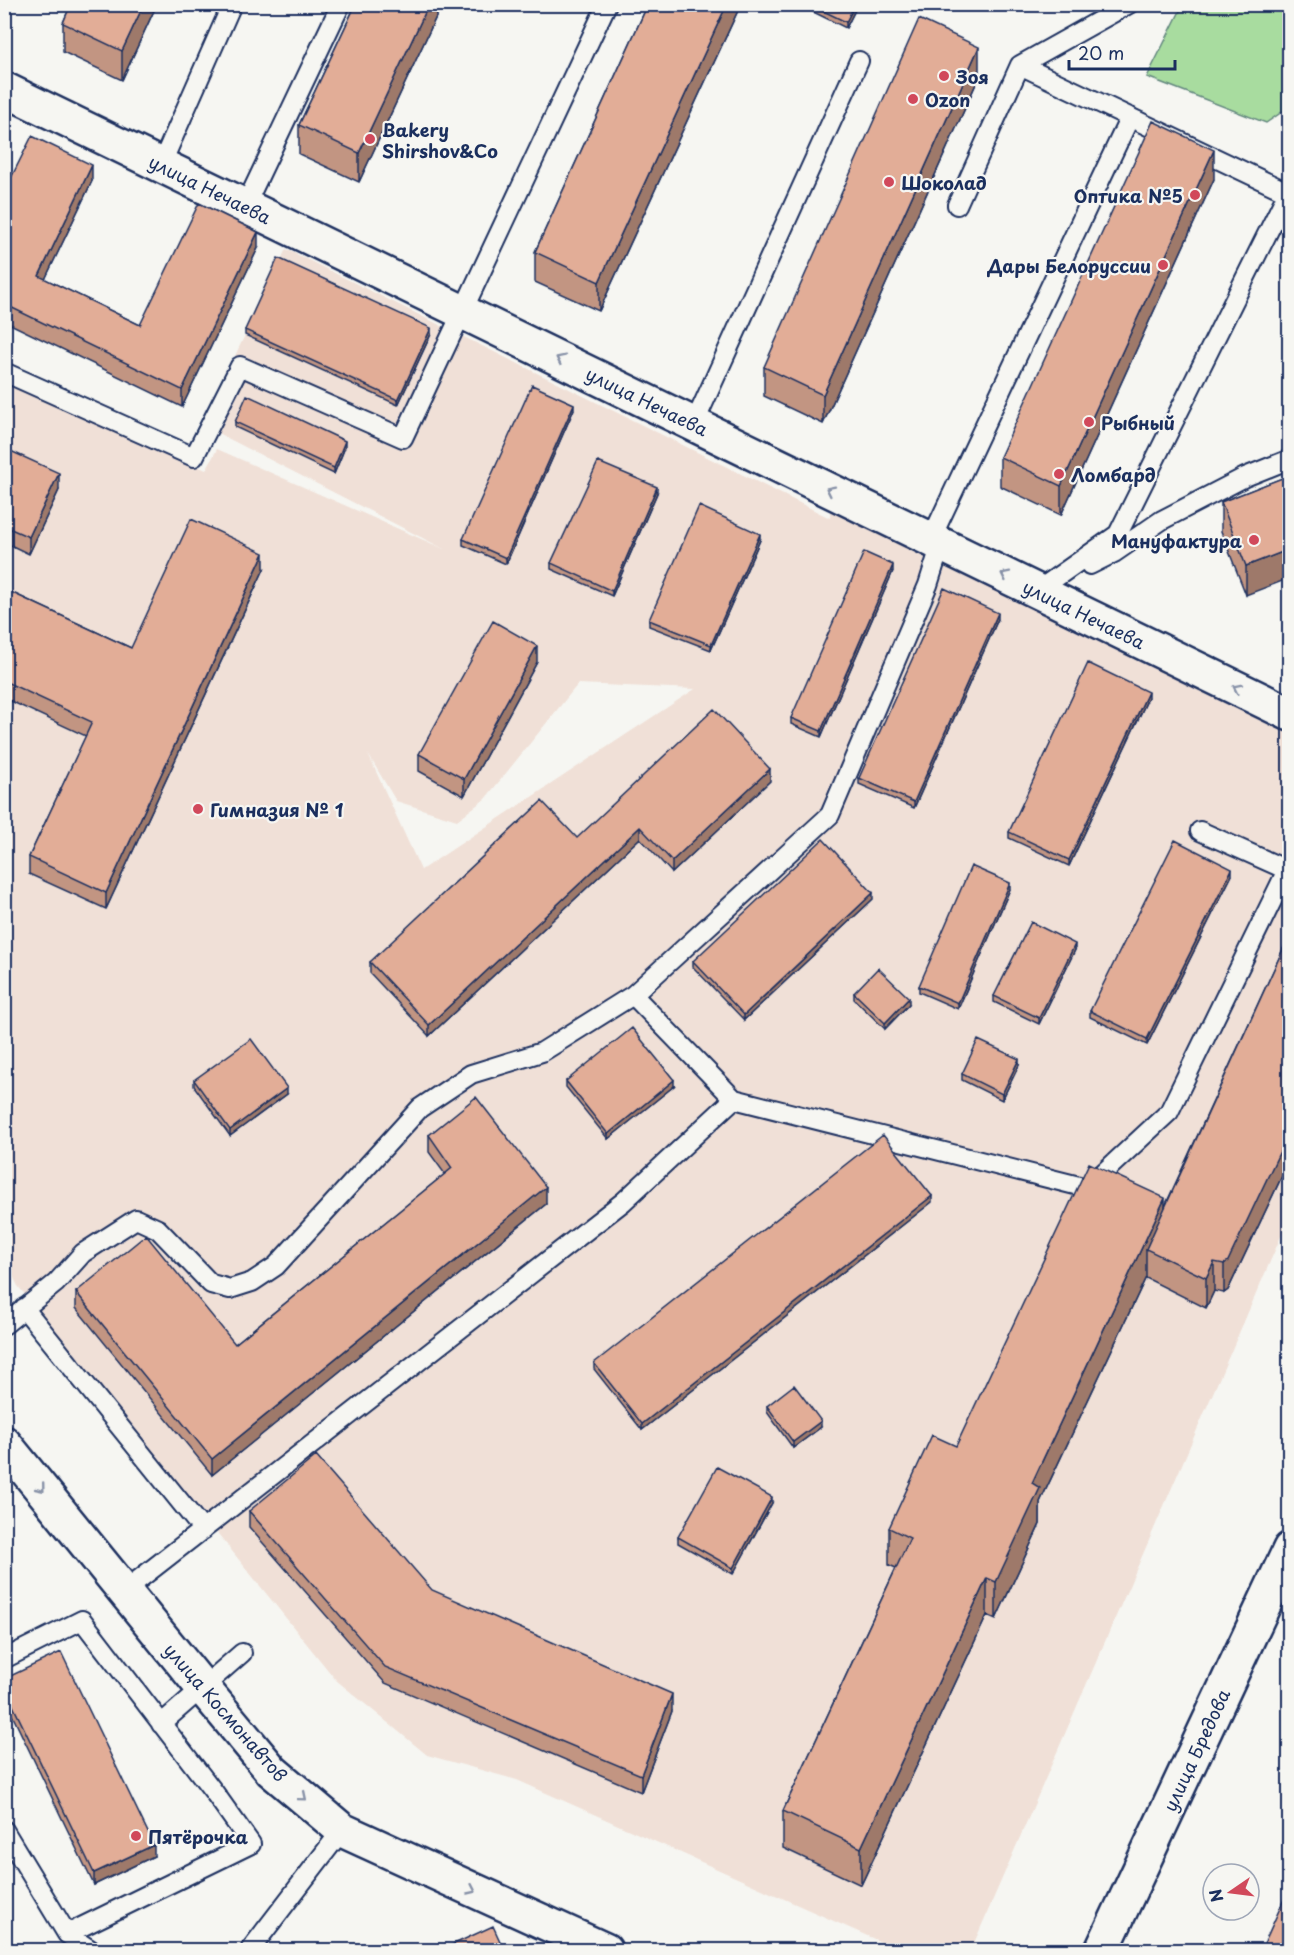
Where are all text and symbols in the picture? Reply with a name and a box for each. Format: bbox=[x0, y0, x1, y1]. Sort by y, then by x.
scale bar bbox=[1069, 33, 1176, 71]
text: 20 m bbox=[1078, 39, 1124, 66]
place label: Зоя bbox=[955, 63, 989, 90]
marker: Зоя bbox=[937, 69, 951, 83]
place label: Ozon bbox=[925, 86, 970, 113]
marker: Ozon bbox=[906, 92, 920, 106]
place label: Bakery Shirshov&Co bbox=[382, 116, 498, 164]
marker: Bakery Shirshov&Co bbox=[363, 132, 377, 146]
street label: улица Нечаева bbox=[144, 148, 276, 231]
place label: Шоколад bbox=[901, 169, 987, 196]
marker: Шоколад bbox=[882, 175, 896, 189]
place label: Оптика №5 bbox=[1074, 182, 1183, 209]
marker: Оптика №5 bbox=[1188, 188, 1202, 202]
place label: Дары Белоруссии bbox=[987, 252, 1151, 279]
marker: Дары Белоруссии bbox=[1156, 258, 1170, 272]
one-way arrow bbox=[555, 354, 566, 366]
street label: улица Нечаева bbox=[581, 360, 713, 443]
place label: Рыбный bbox=[1101, 409, 1175, 436]
marker: Рыбный bbox=[1082, 415, 1096, 429]
place label: Ломбард bbox=[1071, 461, 1156, 488]
marker: Ломбард bbox=[1052, 467, 1066, 481]
one-way arrow bbox=[825, 486, 836, 497]
place label: Мануфактура bbox=[1111, 527, 1242, 554]
marker: Мануфактура bbox=[1247, 533, 1261, 547]
one-way arrow bbox=[1000, 571, 1011, 583]
street label: улица Нечаева bbox=[1018, 573, 1150, 656]
one-way arrow bbox=[1232, 684, 1243, 696]
place label: Гимназия № 1 bbox=[210, 796, 344, 823]
marker: Гимназия № 1 bbox=[191, 802, 205, 816]
one-way arrow bbox=[34, 1482, 45, 1493]
street label: улица Космонавтов bbox=[158, 1637, 294, 1787]
street label: улица Бредова bbox=[1156, 1683, 1237, 1816]
one-way arrow bbox=[296, 1790, 307, 1801]
place label: Пятёрочка bbox=[148, 1823, 249, 1850]
marker: Пятёрочка bbox=[129, 1829, 143, 1843]
north arrow bbox=[1201, 1862, 1261, 1922]
one-way arrow bbox=[466, 1882, 477, 1894]
text: N bbox=[1202, 1887, 1229, 1905]

